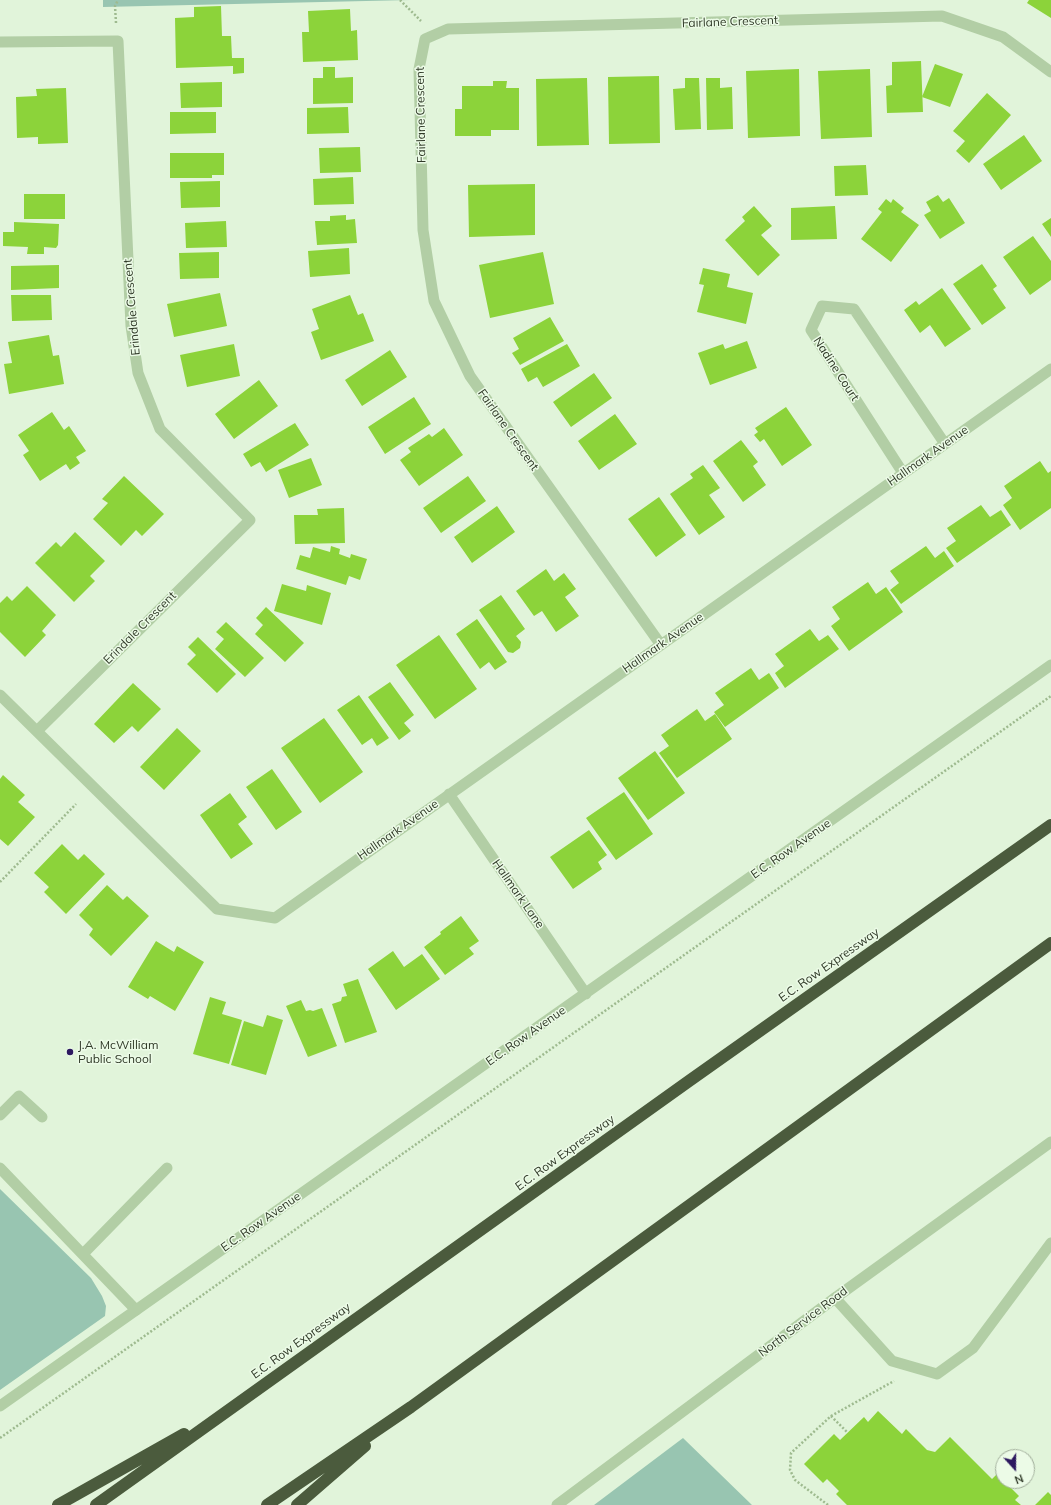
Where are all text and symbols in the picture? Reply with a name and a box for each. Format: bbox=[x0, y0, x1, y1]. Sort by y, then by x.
street label: Fairlane Crescent bbox=[682, 13, 778, 31]
street label: Fairlane Crescent bbox=[413, 67, 429, 163]
street label: Erindale Crescent bbox=[121, 258, 143, 356]
street label: Nadine Court bbox=[810, 334, 862, 404]
street label: Fairlane Crescent bbox=[475, 386, 541, 474]
street label: Hallmark Avenue bbox=[885, 423, 971, 489]
street label: Erindale Crescent bbox=[101, 589, 179, 667]
street label: Hallmark Avenue bbox=[620, 610, 706, 676]
street label: Hallmark Avenue bbox=[355, 797, 441, 863]
street label: E.C. Row Avenue bbox=[748, 816, 834, 882]
street label: Hallmark Lane bbox=[489, 857, 547, 931]
street label: E.C. Row Expressway bbox=[776, 925, 882, 1005]
street label: E.C. Row Avenue bbox=[483, 1003, 569, 1069]
place label: J.A. McWilliam Public School bbox=[78, 1038, 158, 1066]
marker: J.A. McWilliam Public School bbox=[65, 1047, 75, 1057]
street label: E.C. Row Expressway bbox=[513, 1112, 617, 1194]
street label: E.C. Row Avenue bbox=[218, 1189, 304, 1255]
street label: North Service Road bbox=[756, 1284, 850, 1360]
street label: E.C. Row Expressway bbox=[249, 1300, 353, 1382]
north arrow bbox=[995, 1449, 1035, 1489]
text: N bbox=[1013, 1471, 1025, 1487]

